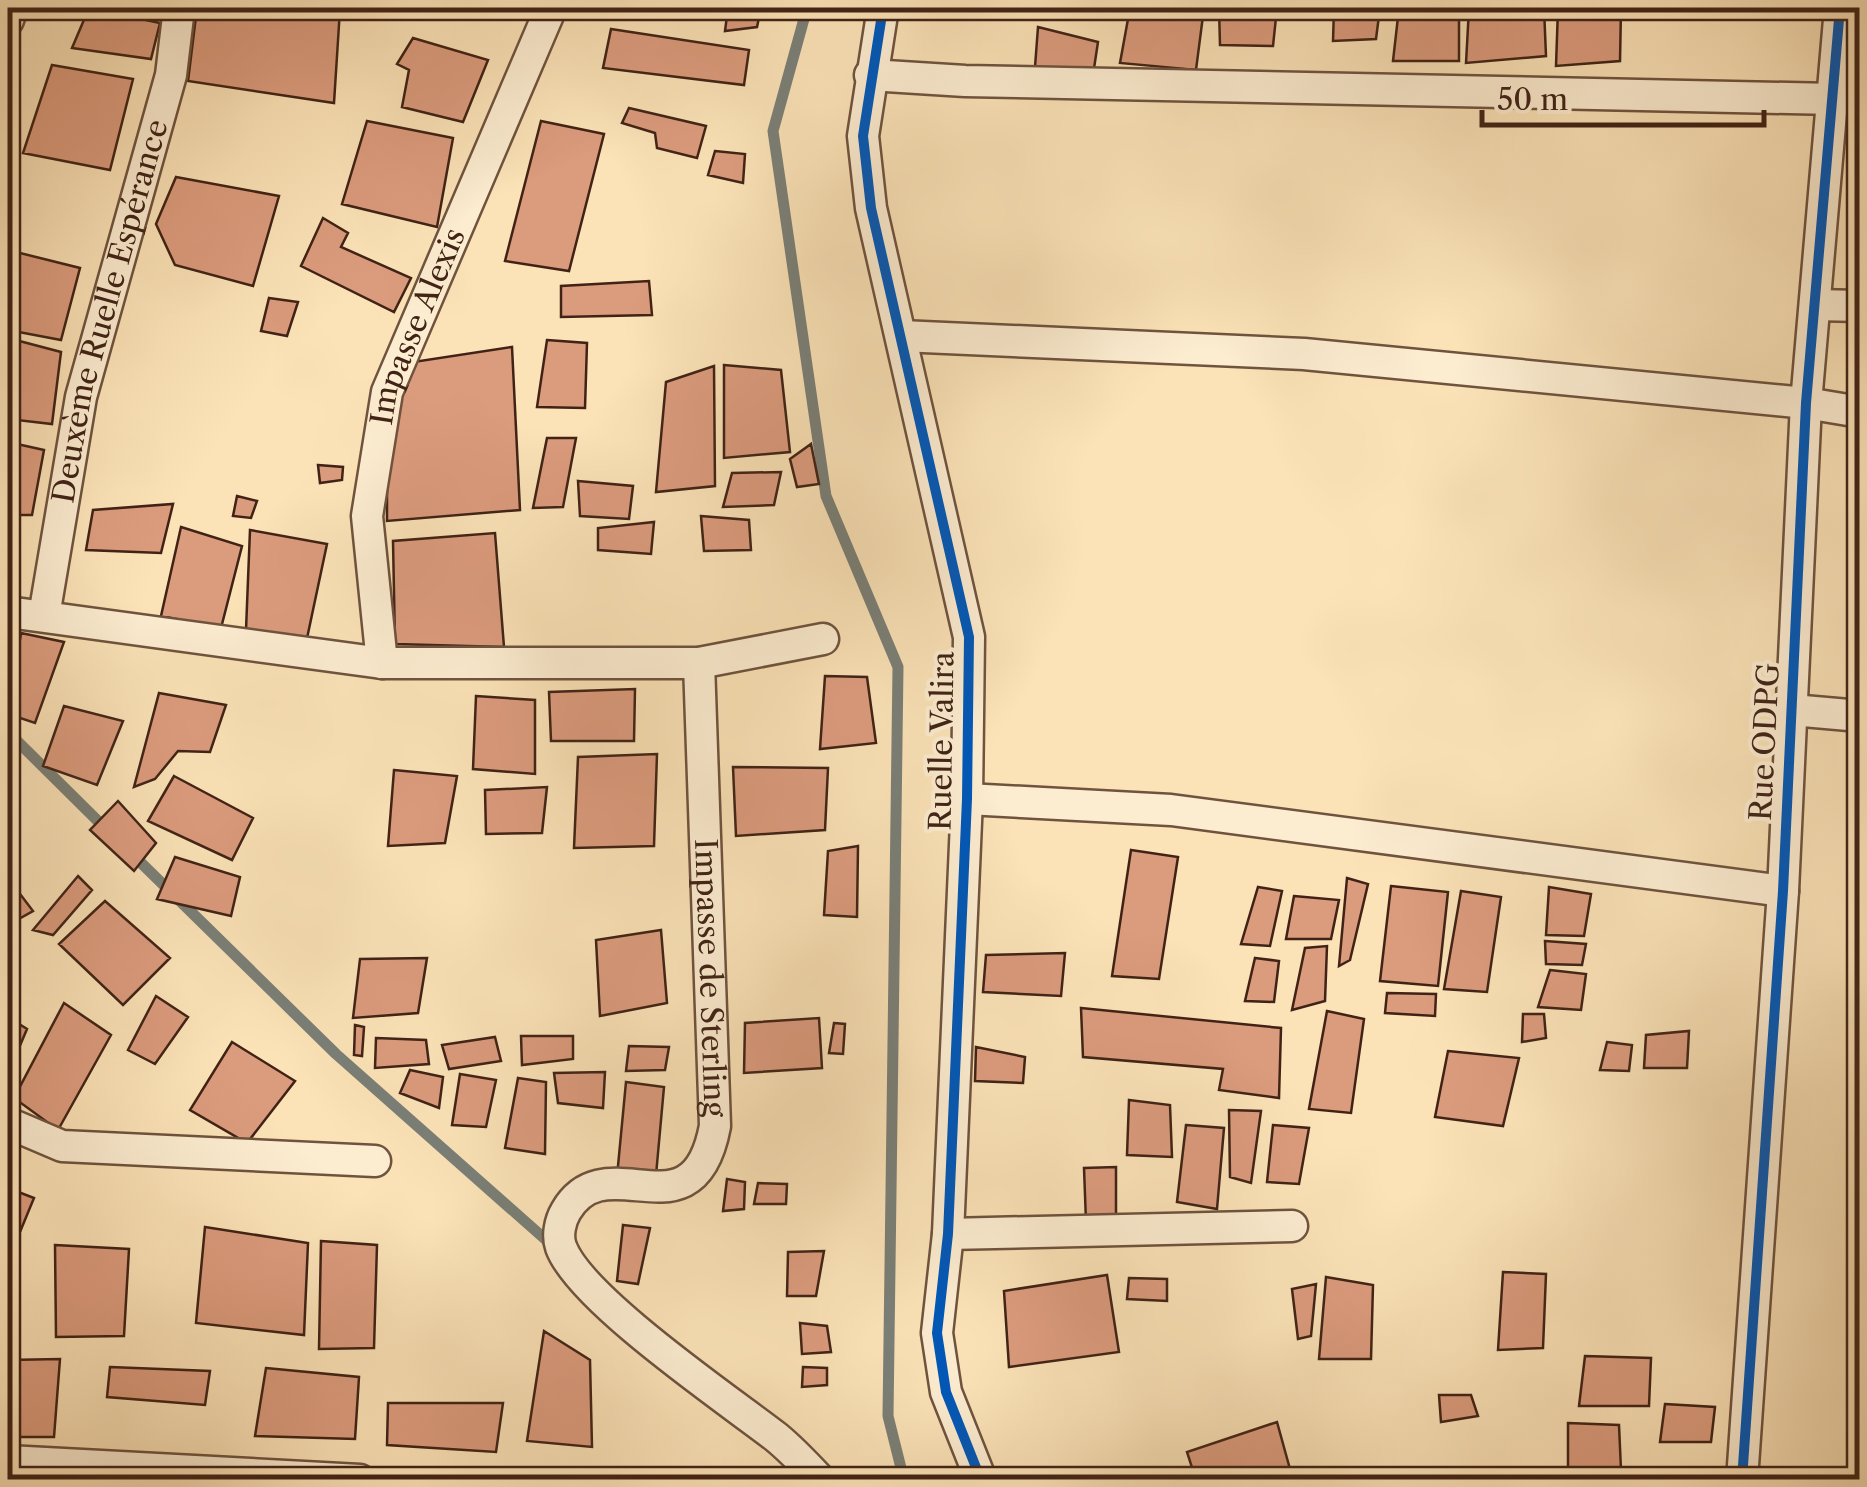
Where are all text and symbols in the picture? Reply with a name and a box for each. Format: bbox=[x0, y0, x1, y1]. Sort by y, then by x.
scale bar bbox=[1482, 65, 1764, 127]
text: 50 m bbox=[1497, 81, 1568, 118]
street label: Deuxème Ruelle Espérance bbox=[44, 115, 176, 506]
street label: Impasse Alexis bbox=[363, 222, 473, 428]
street label: Ruelle Valira bbox=[921, 651, 962, 831]
street label: Rue ODPG bbox=[1742, 662, 1787, 822]
street label: Impasse de Sterling bbox=[687, 838, 734, 1118]

